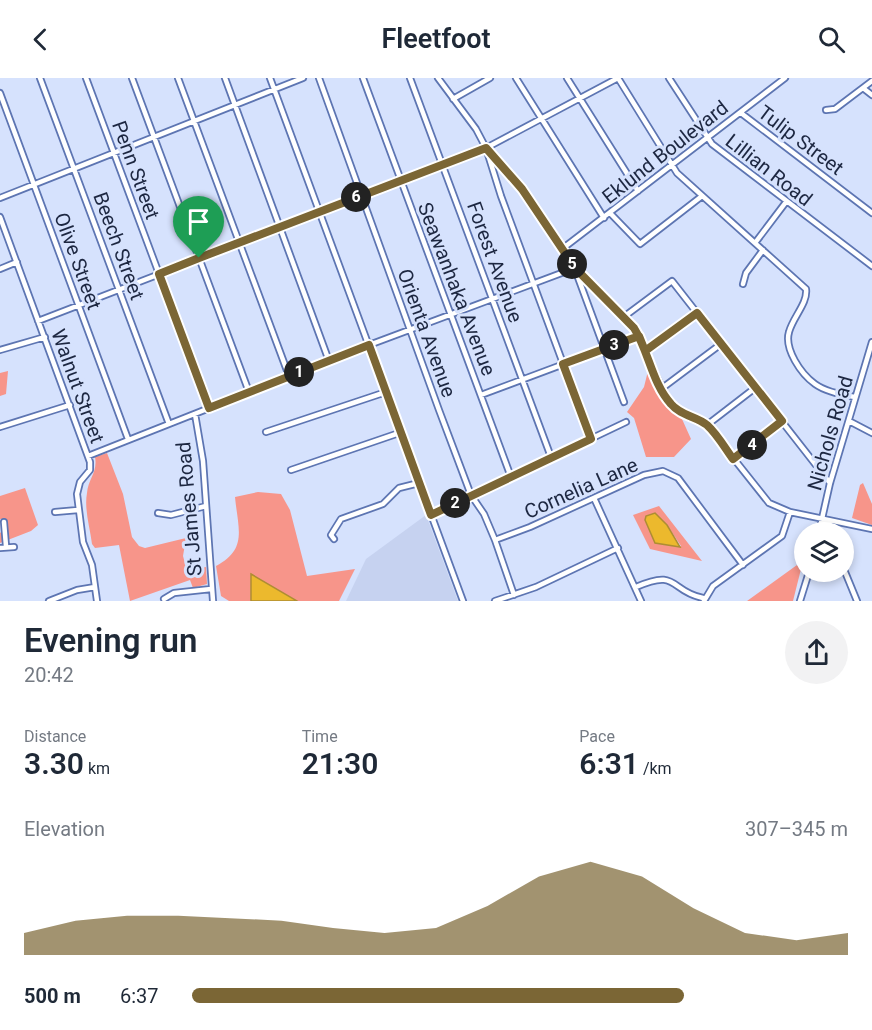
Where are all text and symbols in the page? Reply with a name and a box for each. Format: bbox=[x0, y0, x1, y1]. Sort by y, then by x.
icon: back bbox=[24, 23, 57, 56]
text: Fleetfoot bbox=[381, 23, 491, 55]
icon: search bbox=[815, 23, 848, 56]
street label: Eklund Boulevard bbox=[597, 95, 733, 209]
street label: Tulip Street bbox=[754, 100, 848, 180]
street label: Penn Street bbox=[107, 118, 165, 222]
street label: Lillian Road bbox=[721, 129, 817, 211]
pin: 6 bbox=[341, 182, 371, 212]
text: 6 bbox=[351, 187, 361, 206]
street label: Beech Street bbox=[88, 189, 150, 303]
pin bbox=[173, 196, 224, 258]
street label: Forest Avenue bbox=[462, 198, 528, 326]
street label: Seawanhaka Avenue bbox=[413, 199, 501, 379]
icon: arrive bbox=[182, 205, 215, 238]
street label: Olive Street bbox=[49, 209, 107, 313]
pin: 5 bbox=[557, 249, 587, 279]
text: 5 bbox=[567, 254, 577, 273]
street label: Orienta Avenue bbox=[393, 266, 461, 400]
street label: Walnut Street bbox=[46, 326, 110, 446]
pin: 3 bbox=[599, 330, 629, 360]
text: 3 bbox=[609, 335, 619, 354]
pin: 1 bbox=[284, 357, 314, 387]
text: 1 bbox=[294, 362, 304, 381]
street label: Nichols Road bbox=[802, 373, 858, 493]
pin: 4 bbox=[737, 430, 767, 460]
text: 4 bbox=[747, 435, 757, 454]
street label: St James Road bbox=[171, 441, 207, 577]
street label: Cornelia Lane bbox=[521, 452, 641, 524]
pin: 2 bbox=[440, 488, 470, 518]
text: 2 bbox=[450, 493, 460, 512]
map controls bbox=[794, 522, 854, 582]
button: layers bbox=[794, 522, 854, 582]
text: Evening run bbox=[24, 621, 197, 660]
button: share bbox=[785, 621, 848, 684]
text: 20:42 bbox=[24, 663, 74, 687]
text: Distance bbox=[24, 727, 86, 746]
text: Time bbox=[302, 727, 338, 746]
text: Pace bbox=[579, 727, 615, 746]
text: 3.30 bbox=[24, 746, 84, 781]
text: 21:30 bbox=[302, 746, 378, 781]
text: 6:31 bbox=[579, 746, 639, 781]
text: km bbox=[84, 759, 110, 778]
text: /km bbox=[639, 759, 672, 778]
text: Elevation bbox=[24, 817, 105, 841]
text: 307–345 m bbox=[745, 817, 848, 841]
text: 500 m bbox=[24, 984, 81, 1008]
text: 6:37 bbox=[120, 984, 159, 1008]

